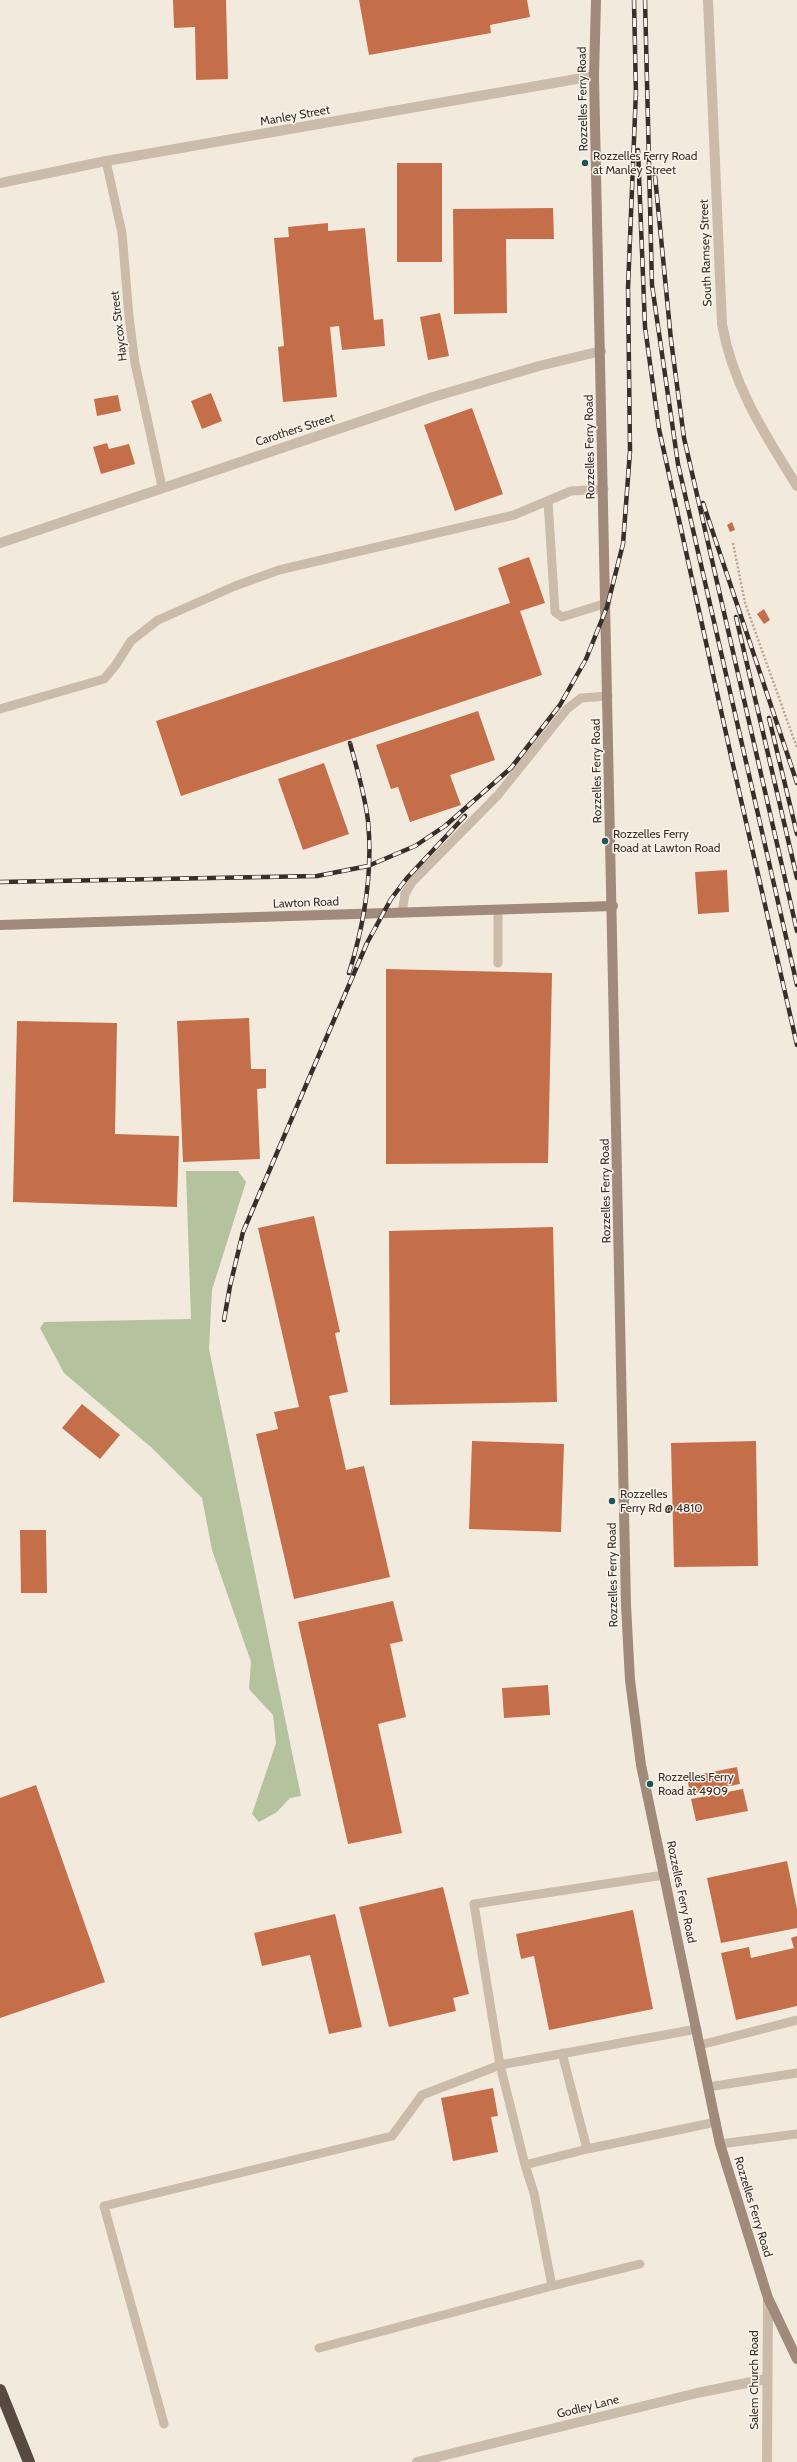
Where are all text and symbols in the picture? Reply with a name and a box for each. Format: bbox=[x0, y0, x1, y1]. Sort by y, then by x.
street label: Rozzelles Ferry Road bbox=[575, 47, 591, 151]
street label: Manley Street bbox=[259, 103, 331, 129]
place label: Rozzelles Ferry Road at Manley Street bbox=[593, 149, 697, 177]
marker: Rozzelles Ferry Road at Manley Street bbox=[580, 158, 590, 168]
street label: South Ramsey Street bbox=[697, 199, 715, 307]
street label: Haycox Street bbox=[108, 290, 130, 362]
street label: Rozzelles Ferry Road bbox=[582, 395, 598, 499]
street label: Carothers Street bbox=[254, 410, 336, 450]
street label: Rozzelles Ferry Road bbox=[589, 719, 605, 823]
place label: Rozzelles Ferry Road at Lawton Road bbox=[613, 827, 720, 855]
marker: Rozzelles Ferry Road at Lawton Road bbox=[600, 836, 610, 846]
street label: Lawton Road bbox=[273, 895, 339, 911]
street label: Rozzelles Ferry Road bbox=[598, 1139, 614, 1243]
place label: Rozzelles Ferry Rd @ 4810 bbox=[620, 1487, 703, 1515]
marker: Rozzelles Ferry Rd @ 4810 bbox=[607, 1496, 617, 1506]
street label: Rozzelles Ferry Road bbox=[605, 1523, 621, 1627]
place label: Rozzelles Ferry Road at 4909 bbox=[658, 1770, 734, 1798]
marker: Rozzelles Ferry Road at 4909 bbox=[645, 1779, 655, 1789]
street label: Rozzelles Ferry Road bbox=[663, 1839, 699, 1945]
street label: Rozzelles Ferry Road bbox=[731, 2155, 775, 2259]
street label: Salem Church Road bbox=[747, 2330, 761, 2430]
street label: Godley Lane bbox=[555, 2392, 621, 2422]

